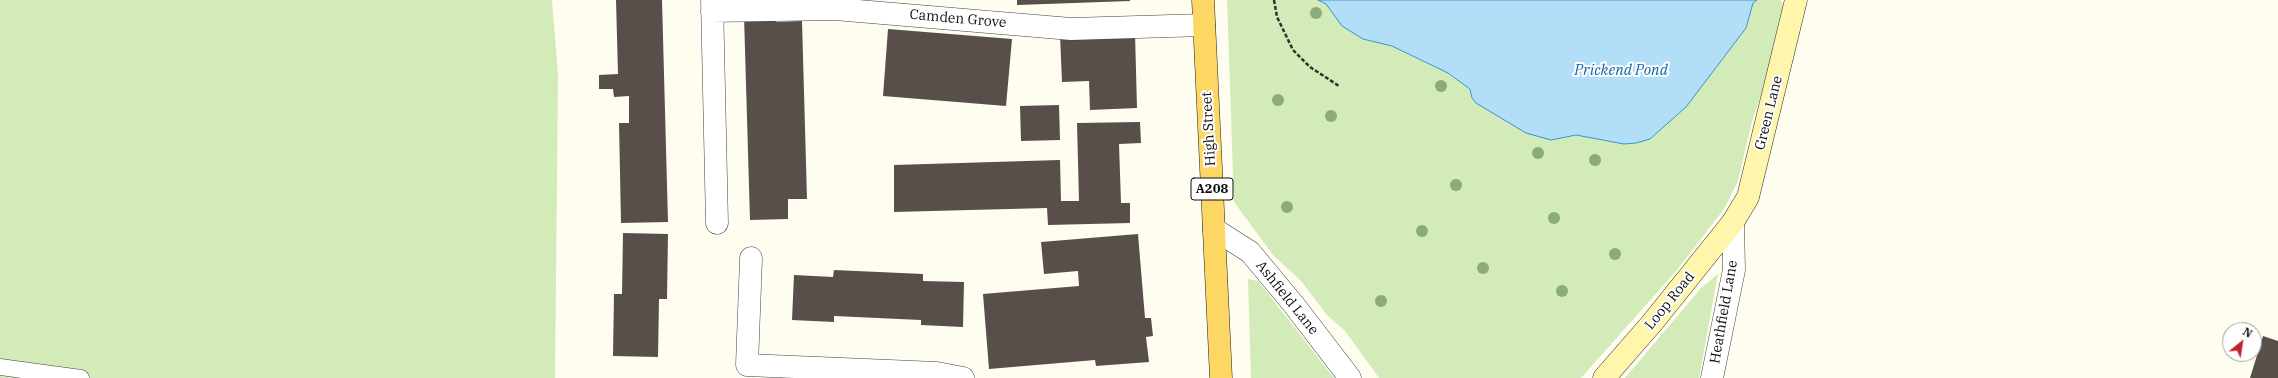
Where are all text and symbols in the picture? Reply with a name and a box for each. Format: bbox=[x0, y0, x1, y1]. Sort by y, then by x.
street label: Camden Grove bbox=[909, 6, 1007, 32]
water label: Prickend Pond bbox=[1574, 62, 1668, 80]
street label: Green Lane bbox=[1752, 74, 1786, 152]
street label: High Street bbox=[1199, 91, 1219, 167]
road number: A208 bbox=[1191, 178, 1233, 200]
street label: Ashfield Lane bbox=[1252, 258, 1322, 338]
street label: Heathfield Lane bbox=[1707, 259, 1741, 365]
street label: Loop Road bbox=[1642, 269, 1698, 333]
north arrow bbox=[2222, 322, 2262, 362]
text: N bbox=[2240, 324, 2255, 341]

